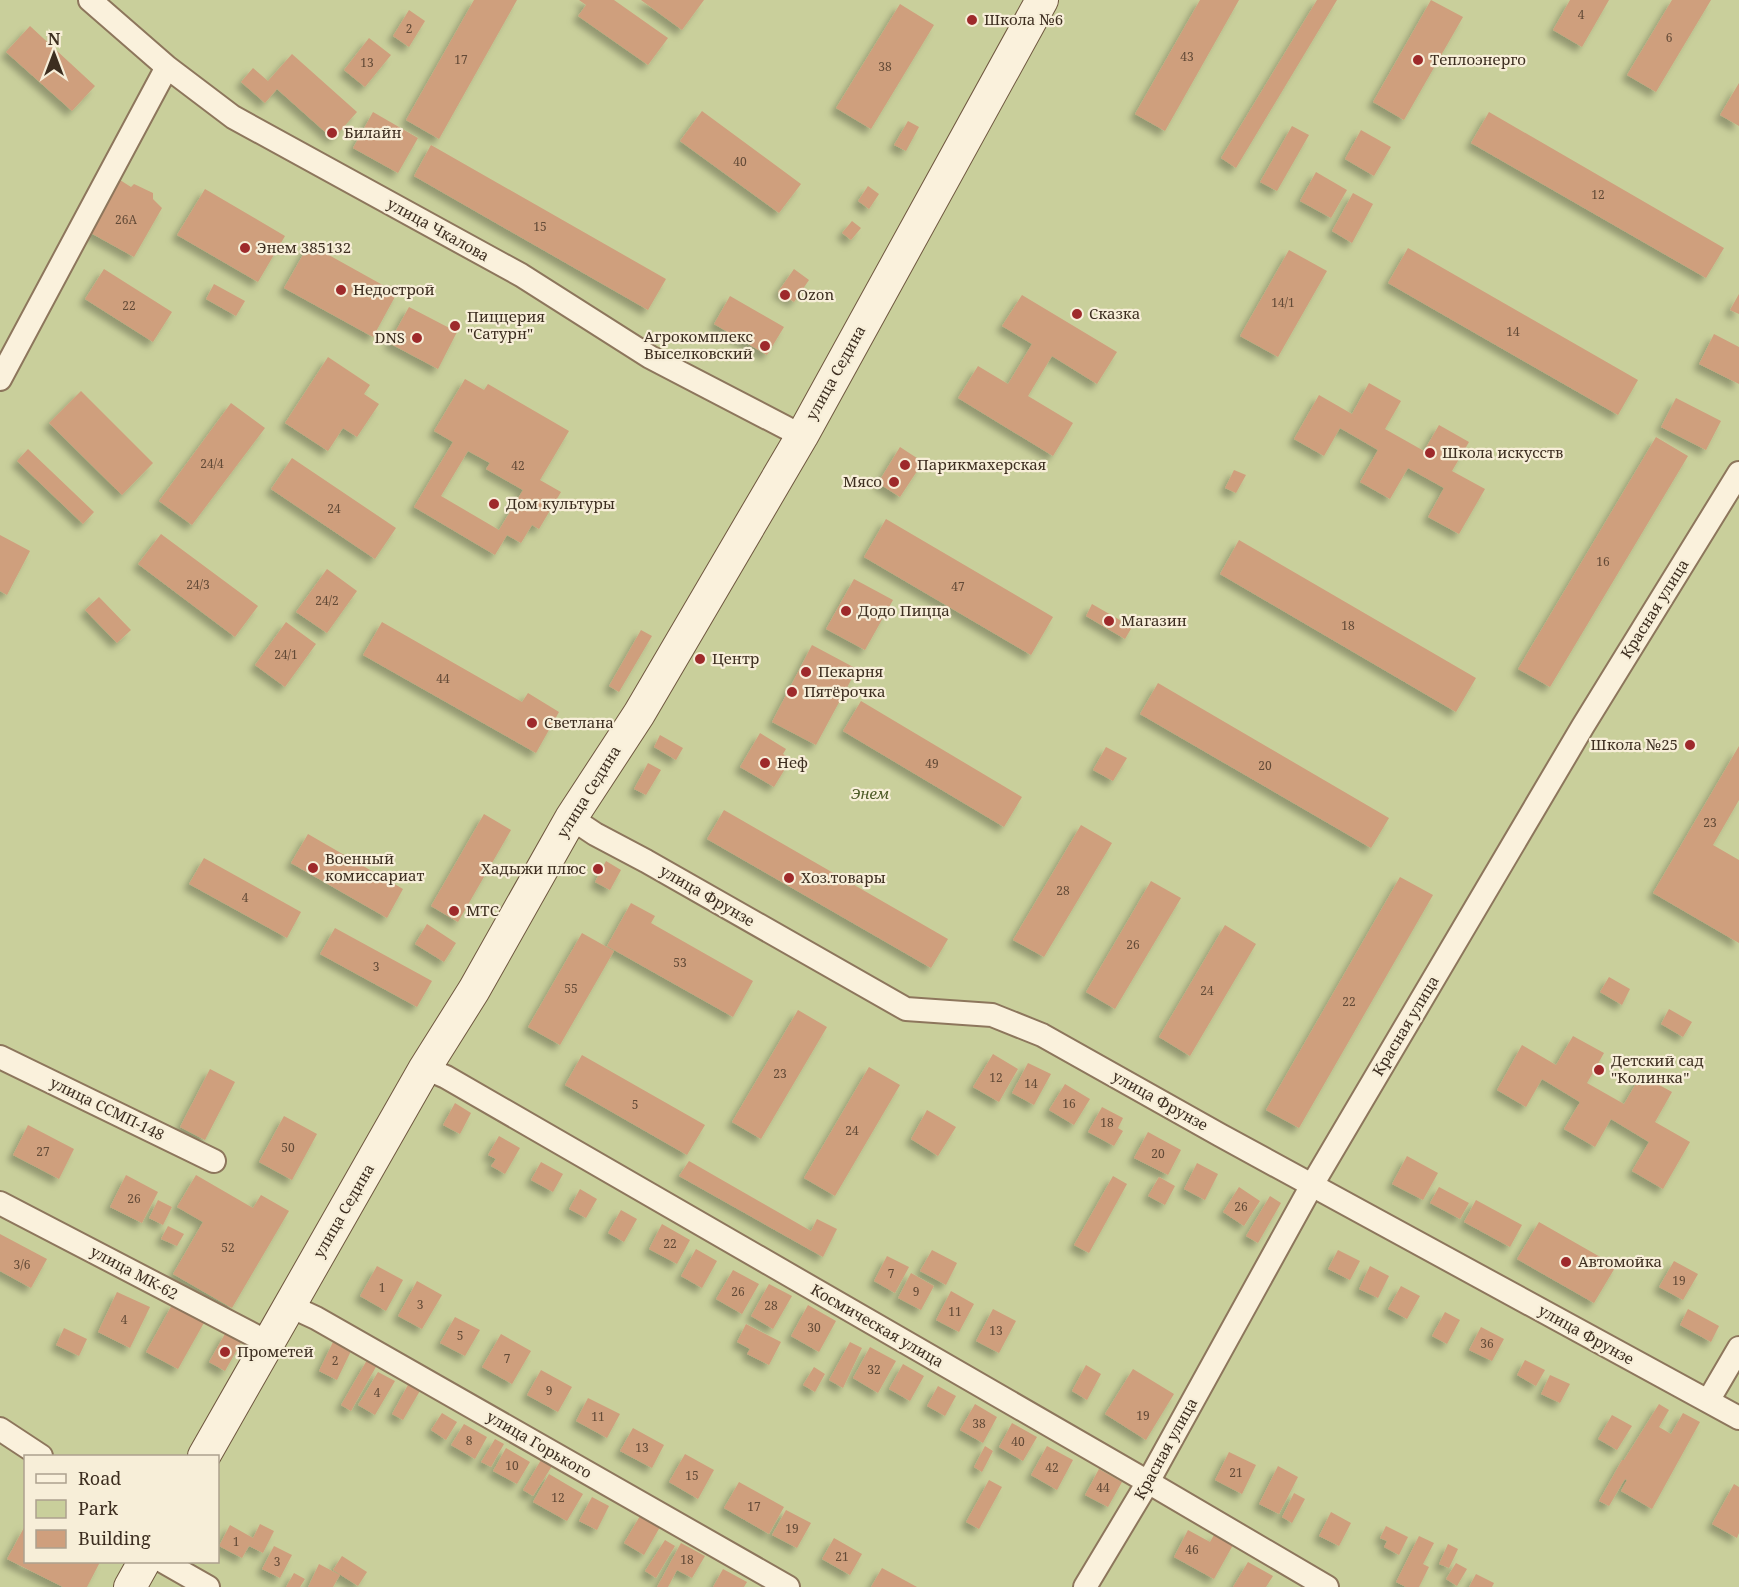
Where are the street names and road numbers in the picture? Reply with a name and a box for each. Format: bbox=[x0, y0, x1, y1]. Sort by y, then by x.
street label: улица Чкалова bbox=[384, 193, 493, 265]
street label: улица Седина bbox=[801, 322, 869, 423]
street label: Красная улица bbox=[1616, 555, 1693, 662]
street label: улица Седина bbox=[552, 741, 625, 841]
street label: улица Фрунзе bbox=[656, 860, 759, 930]
street label: Красная улица bbox=[1367, 972, 1443, 1079]
street label: улица Фрунзе bbox=[1109, 1066, 1212, 1135]
street label: улица ССМП-148 bbox=[47, 1072, 168, 1144]
street label: улица Седина bbox=[308, 1160, 378, 1261]
street label: улица МК-62 bbox=[87, 1241, 182, 1304]
street label: Космическая улица bbox=[807, 1279, 948, 1371]
street label: улица Фрунзе bbox=[1535, 1300, 1638, 1369]
street label: Красная улица bbox=[1129, 1394, 1201, 1503]
street label: улица Горького bbox=[483, 1406, 596, 1482]

